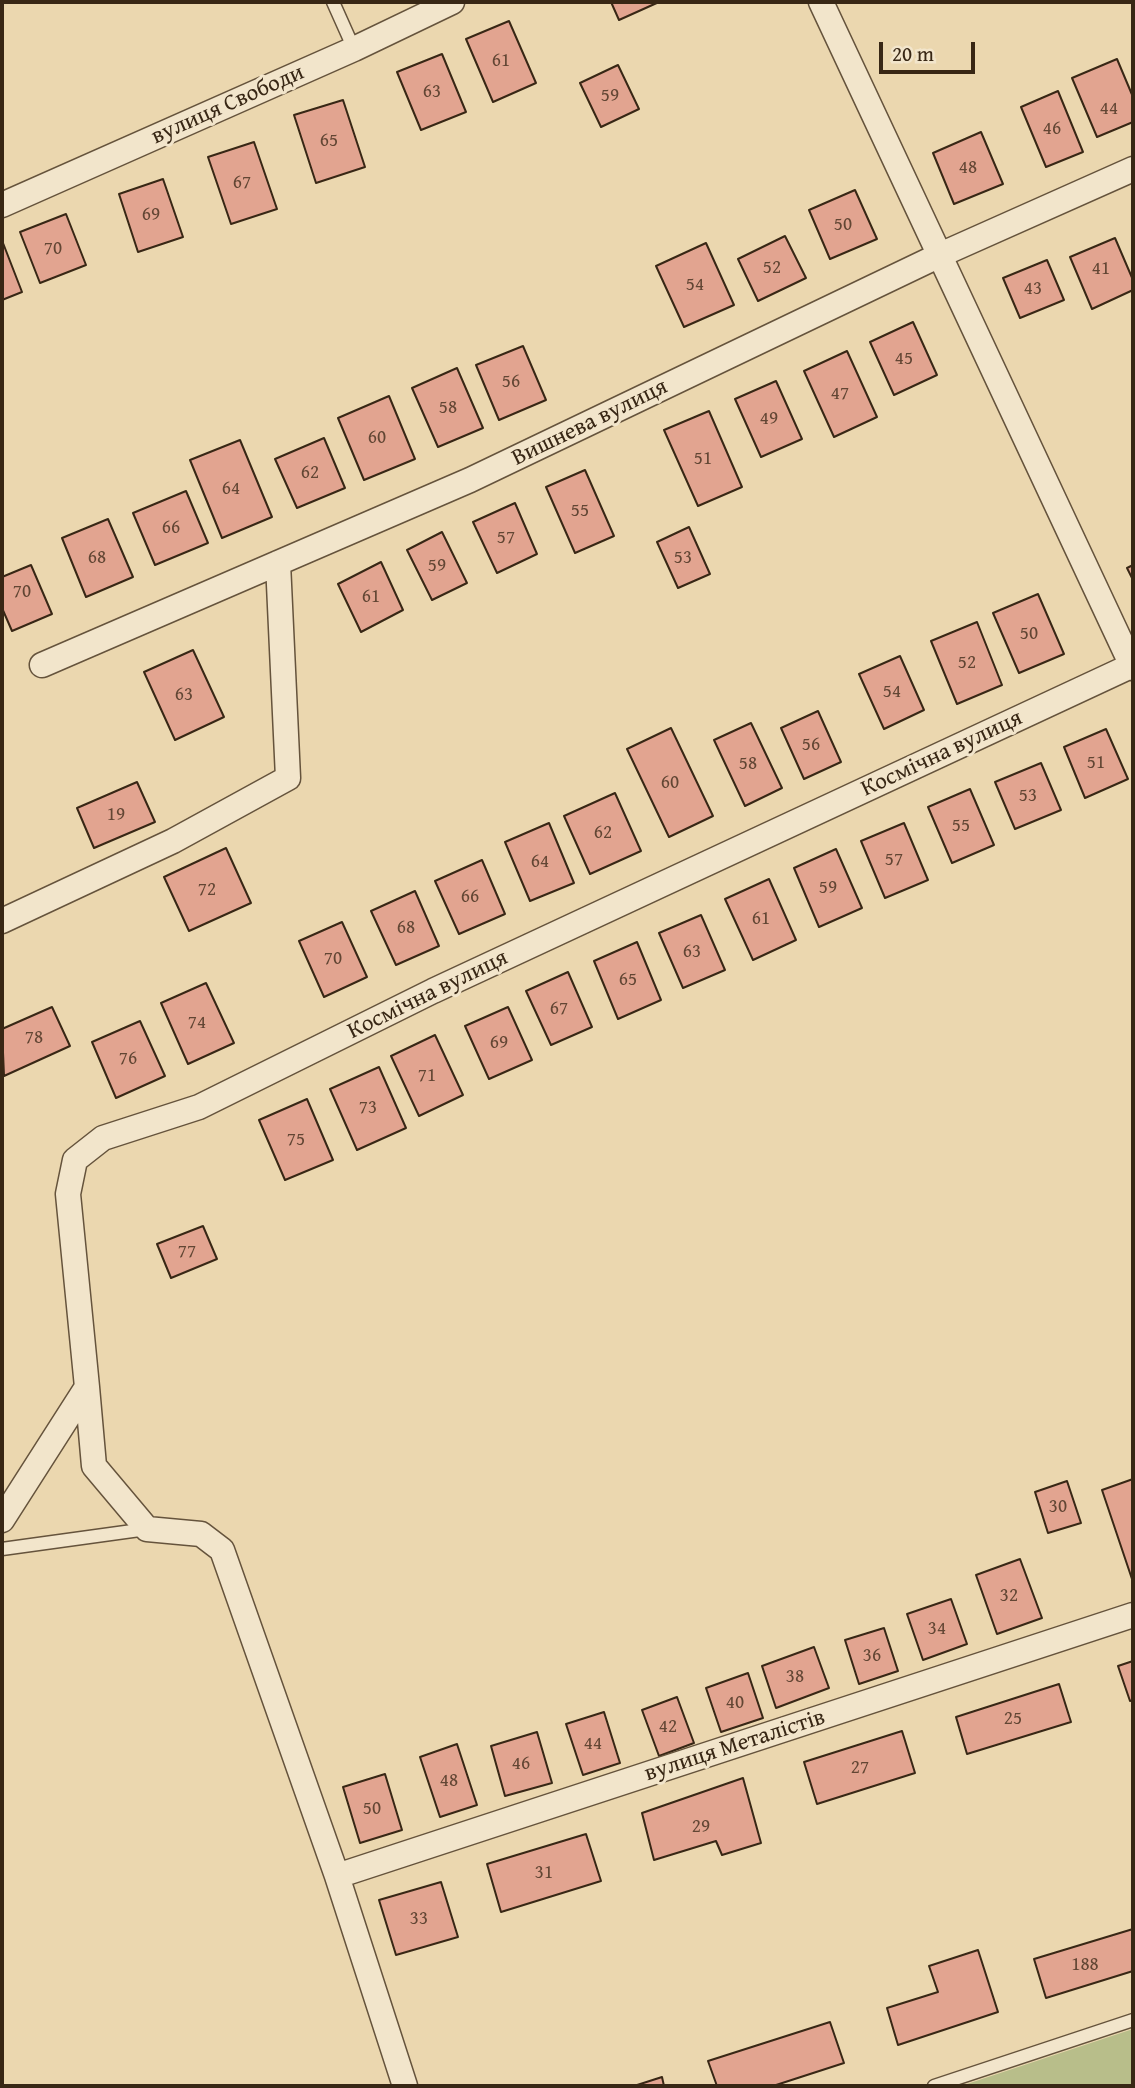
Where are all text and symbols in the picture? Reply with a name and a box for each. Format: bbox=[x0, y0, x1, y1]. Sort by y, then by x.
scale bar bbox=[883, 28, 979, 72]
text: 20 m bbox=[892, 38, 934, 69]
house number: 61 bbox=[492, 50, 510, 72]
street label: вулиця Свободи bbox=[147, 59, 309, 151]
house number: 63 bbox=[423, 81, 441, 103]
house number: 59 bbox=[601, 85, 619, 107]
house number: 44 bbox=[1100, 98, 1118, 120]
house number: 46 bbox=[1043, 118, 1061, 140]
house number: 65 bbox=[320, 130, 338, 152]
house number: 48 bbox=[959, 157, 977, 179]
house number: 67 bbox=[233, 172, 251, 194]
house number: 69 bbox=[142, 204, 160, 226]
house number: 50 bbox=[834, 214, 852, 236]
house number: 70 bbox=[44, 238, 62, 260]
house number: 52 bbox=[763, 257, 781, 279]
house number: 41 bbox=[1092, 258, 1110, 280]
house number: 54 bbox=[686, 274, 704, 296]
house number: 43 bbox=[1024, 278, 1042, 300]
house number: 45 bbox=[895, 348, 913, 370]
house number: 56 bbox=[502, 371, 520, 393]
street label: Вишнева вулиця bbox=[508, 373, 672, 473]
house number: 47 bbox=[831, 383, 849, 405]
house number: 58 bbox=[439, 397, 457, 419]
house number: 49 bbox=[760, 408, 778, 430]
house number: 60 bbox=[368, 427, 386, 449]
house number: 51 bbox=[694, 448, 712, 470]
house number: 62 bbox=[301, 462, 319, 484]
house number: 64 bbox=[222, 478, 240, 500]
house number: 55 bbox=[571, 500, 589, 522]
house number: 66 bbox=[162, 517, 180, 539]
house number: 57 bbox=[497, 527, 515, 549]
house number: 68 bbox=[88, 547, 106, 569]
house number: 53 bbox=[674, 547, 692, 569]
house number: 59 bbox=[428, 555, 446, 577]
house number: 70 bbox=[13, 581, 31, 603]
house number: 61 bbox=[362, 586, 380, 608]
house number: 50 bbox=[1020, 623, 1038, 645]
house number: 52 bbox=[958, 652, 976, 674]
house number: 54 bbox=[883, 681, 901, 703]
house number: 63 bbox=[175, 684, 193, 706]
street label: Космічна вулиця bbox=[857, 705, 1027, 803]
house number: 56 bbox=[802, 734, 820, 756]
house number: 51 bbox=[1087, 752, 1105, 774]
house number: 58 bbox=[739, 753, 757, 775]
house number: 60 bbox=[661, 772, 679, 794]
house number: 53 bbox=[1019, 785, 1037, 807]
house number: 19 bbox=[107, 804, 125, 826]
house number: 55 bbox=[952, 815, 970, 837]
house number: 62 bbox=[594, 822, 612, 844]
house number: 57 bbox=[885, 849, 903, 871]
house number: 64 bbox=[531, 851, 549, 873]
house number: 59 bbox=[819, 877, 837, 899]
house number: 72 bbox=[198, 879, 216, 901]
house number: 66 bbox=[461, 886, 479, 908]
house number: 61 bbox=[752, 908, 770, 930]
house number: 68 bbox=[397, 917, 415, 939]
house number: 63 bbox=[683, 941, 701, 963]
street label: Космічна вулиця bbox=[343, 944, 513, 1046]
house number: 70 bbox=[324, 948, 342, 970]
house number: 65 bbox=[619, 969, 637, 991]
house number: 67 bbox=[550, 998, 568, 1020]
house number: 74 bbox=[188, 1012, 206, 1034]
house number: 78 bbox=[25, 1027, 43, 1049]
house number: 69 bbox=[490, 1032, 508, 1054]
house number: 76 bbox=[119, 1048, 137, 1070]
house number: 71 bbox=[418, 1065, 436, 1087]
house number: 73 bbox=[359, 1097, 377, 1119]
house number: 75 bbox=[287, 1129, 305, 1151]
house number: 77 bbox=[178, 1241, 196, 1263]
house number: 30 bbox=[1049, 1496, 1067, 1518]
house number: 32 bbox=[1000, 1585, 1018, 1607]
house number: 34 bbox=[928, 1618, 946, 1640]
house number: 36 bbox=[863, 1645, 881, 1667]
house number: 38 bbox=[786, 1666, 804, 1688]
house number: 40 bbox=[726, 1692, 744, 1714]
street label: вулиця Металістів bbox=[641, 1704, 829, 1788]
house number: 25 bbox=[1004, 1708, 1022, 1730]
house number: 42 bbox=[659, 1716, 677, 1738]
house number: 44 bbox=[584, 1733, 602, 1755]
house number: 46 bbox=[512, 1753, 530, 1775]
house number: 27 bbox=[851, 1757, 869, 1779]
house number: 48 bbox=[440, 1770, 458, 1792]
house number: 50 bbox=[363, 1798, 381, 1820]
house number: 29 bbox=[692, 1816, 710, 1838]
house number: 31 bbox=[535, 1862, 553, 1884]
house number: 33 bbox=[410, 1908, 428, 1930]
house number: 188 bbox=[1071, 1954, 1099, 1976]

